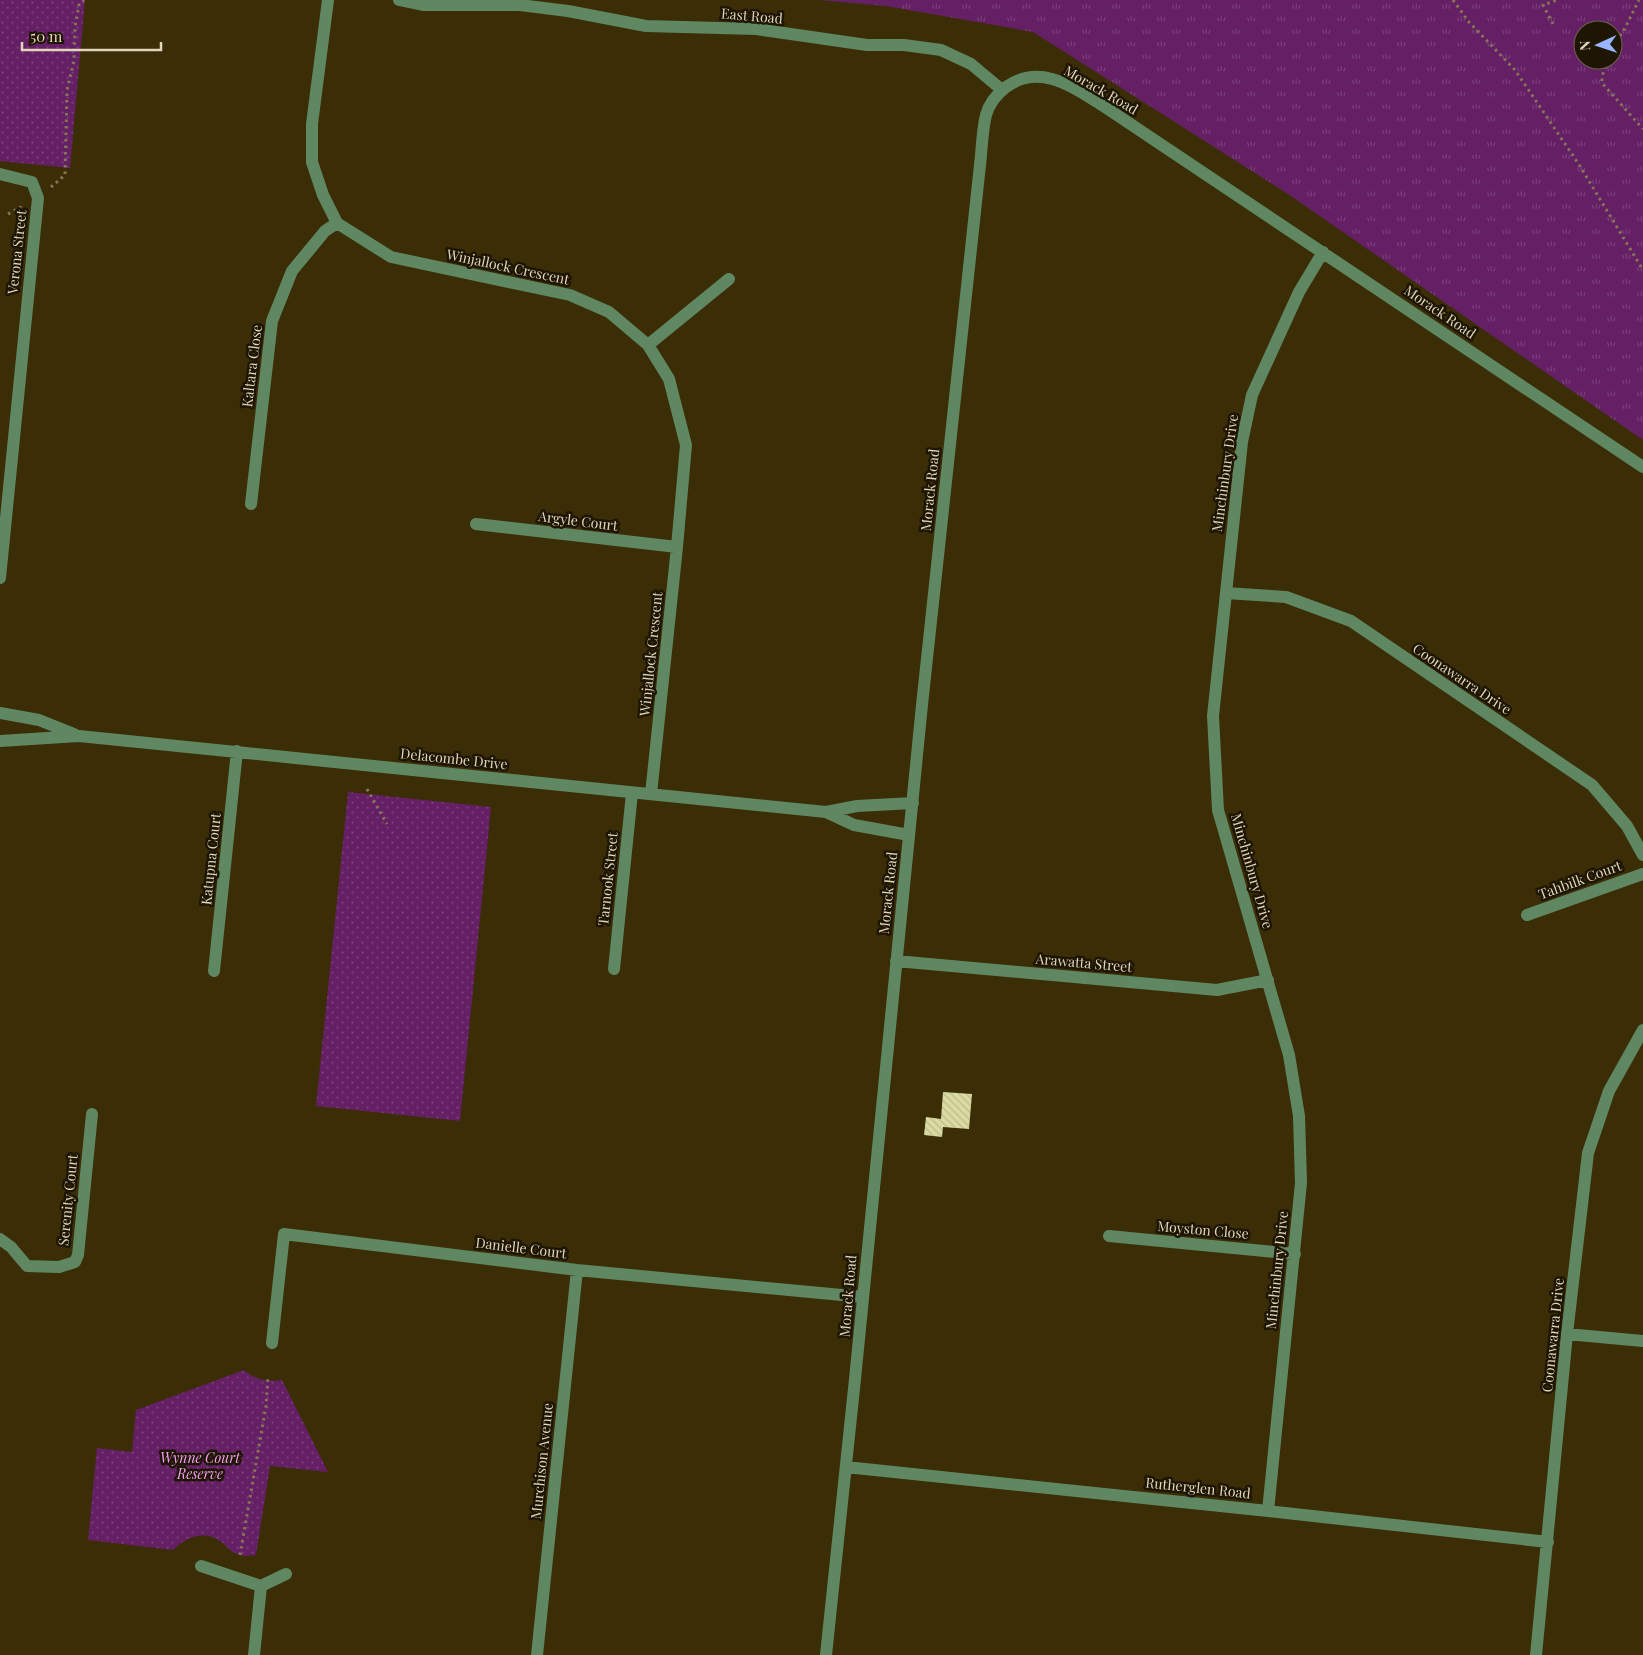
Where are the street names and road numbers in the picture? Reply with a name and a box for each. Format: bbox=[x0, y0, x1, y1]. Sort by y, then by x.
street label: East Road bbox=[720, 3, 784, 28]
street label: Morack Road bbox=[1061, 61, 1142, 118]
street label: Verona Street bbox=[3, 208, 30, 296]
street label: Winjallock Crescent bbox=[444, 244, 572, 289]
street label: Morack Road bbox=[1401, 281, 1480, 343]
street label: Kaltara Close bbox=[237, 324, 266, 408]
street label: Minchinbury Drive bbox=[1207, 413, 1242, 533]
street label: Morack Road bbox=[916, 448, 943, 532]
street label: Argyle Court bbox=[536, 506, 620, 535]
street label: Winjallock Crescent bbox=[634, 590, 667, 718]
street label: Coonawarra Drive bbox=[1409, 639, 1515, 719]
street label: Delacombe Drive bbox=[399, 743, 509, 774]
street label: Katupna Court bbox=[196, 811, 225, 906]
street label: Minchinbury Drive bbox=[1227, 811, 1278, 931]
street label: Tarnook Street bbox=[593, 830, 622, 927]
street label: Morack Road bbox=[874, 851, 901, 935]
street label: Tahbilk Court bbox=[1536, 855, 1625, 903]
street label: Arawatta Street bbox=[1034, 949, 1134, 976]
street label: Serenity Court bbox=[53, 1152, 82, 1247]
street label: Minchinbury Drive bbox=[1261, 1210, 1292, 1330]
street label: Moyston Close bbox=[1157, 1216, 1250, 1243]
street label: Danielle Court bbox=[474, 1232, 569, 1263]
street label: Morack Road bbox=[834, 1254, 861, 1338]
street label: Coonawarra Drive bbox=[1537, 1277, 1568, 1393]
street label: Murchison Avenue bbox=[526, 1402, 557, 1520]
street label: Rutherglen Road bbox=[1144, 1473, 1252, 1502]

